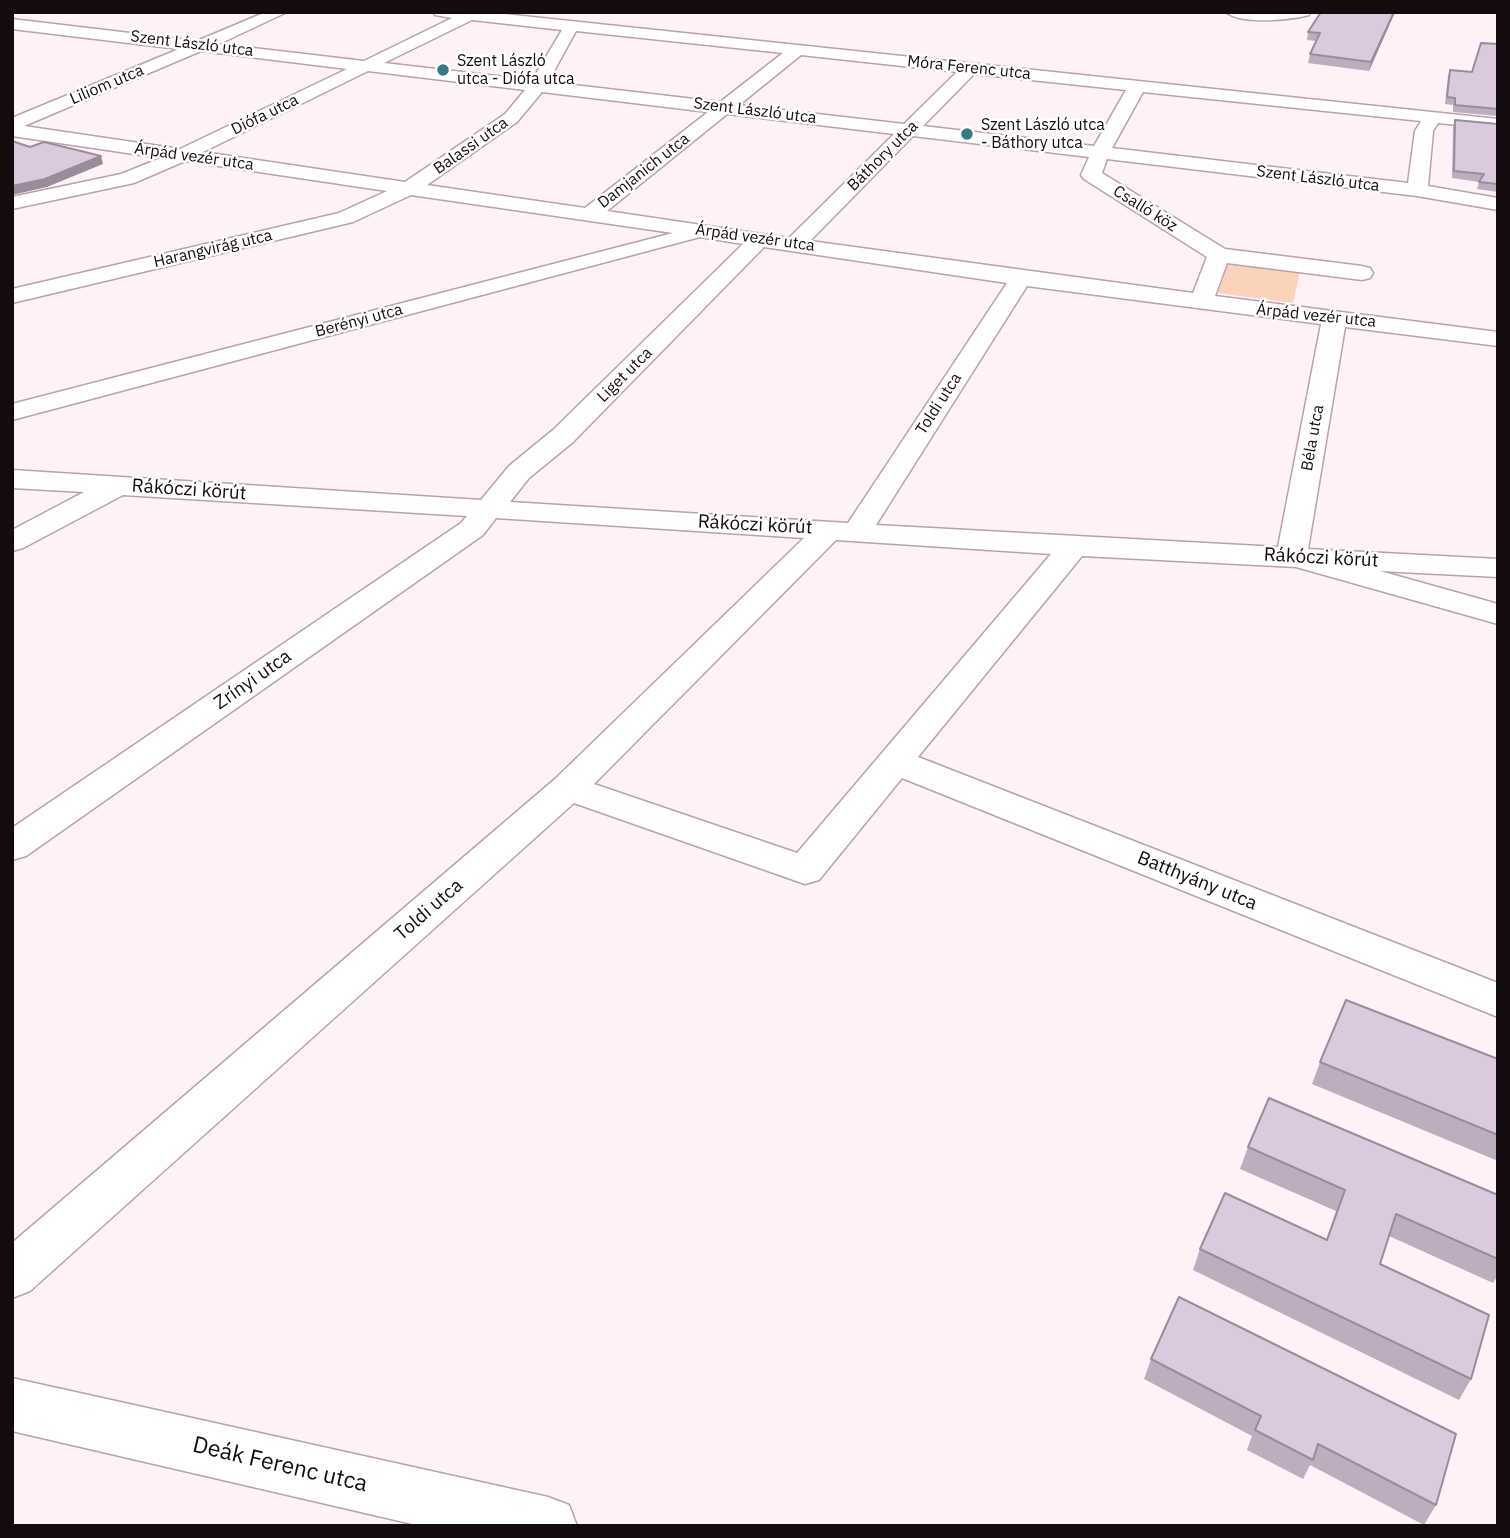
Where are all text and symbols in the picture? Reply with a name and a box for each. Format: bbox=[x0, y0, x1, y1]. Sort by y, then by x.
street label: Szent László utca bbox=[129, 27, 255, 61]
place label: Szent László utca - Diófa utca bbox=[457, 51, 575, 89]
street label: Móra Ferenc utca bbox=[906, 52, 1032, 84]
street label: Liliom utca bbox=[67, 61, 147, 109]
marker: Szent László utca - Diófa utca bbox=[435, 62, 451, 78]
street label: Diófa utca bbox=[228, 91, 302, 139]
street label: Szent László utca bbox=[692, 94, 818, 128]
street label: Balassi utca bbox=[430, 113, 512, 179]
place label: Szent László utca - Báthory utca bbox=[981, 115, 1105, 153]
street label: Báthory utca bbox=[844, 117, 922, 195]
marker: Szent László utca - Báthory utca bbox=[959, 126, 975, 142]
street label: Damjanich utca bbox=[594, 129, 694, 213]
street label: Árpád vezér utca bbox=[133, 139, 255, 175]
street label: Szent László utca bbox=[1255, 162, 1381, 196]
street label: Csalló köz bbox=[1109, 182, 1181, 236]
street label: Árpád vezér utca bbox=[694, 220, 816, 256]
street label: Harangvirág utca bbox=[152, 226, 274, 272]
street label: Berényi utca bbox=[313, 300, 405, 342]
street label: Árpád vezér utca bbox=[1255, 300, 1377, 332]
street label: Liget utca bbox=[594, 344, 656, 406]
street label: Toldi utca bbox=[912, 370, 966, 438]
street label: Béla utca bbox=[1298, 403, 1328, 473]
street label: Rákóczi körút bbox=[131, 475, 247, 505]
street label: Rákóczi körút bbox=[697, 511, 813, 539]
street label: Rákóczi körút bbox=[1263, 544, 1379, 572]
street label: Zrínyi utca bbox=[210, 645, 296, 715]
street label: Batthyány utca bbox=[1134, 847, 1260, 915]
street label: Toldi utca bbox=[390, 874, 468, 946]
street label: Deák Ferenc utca bbox=[190, 1431, 370, 1499]

